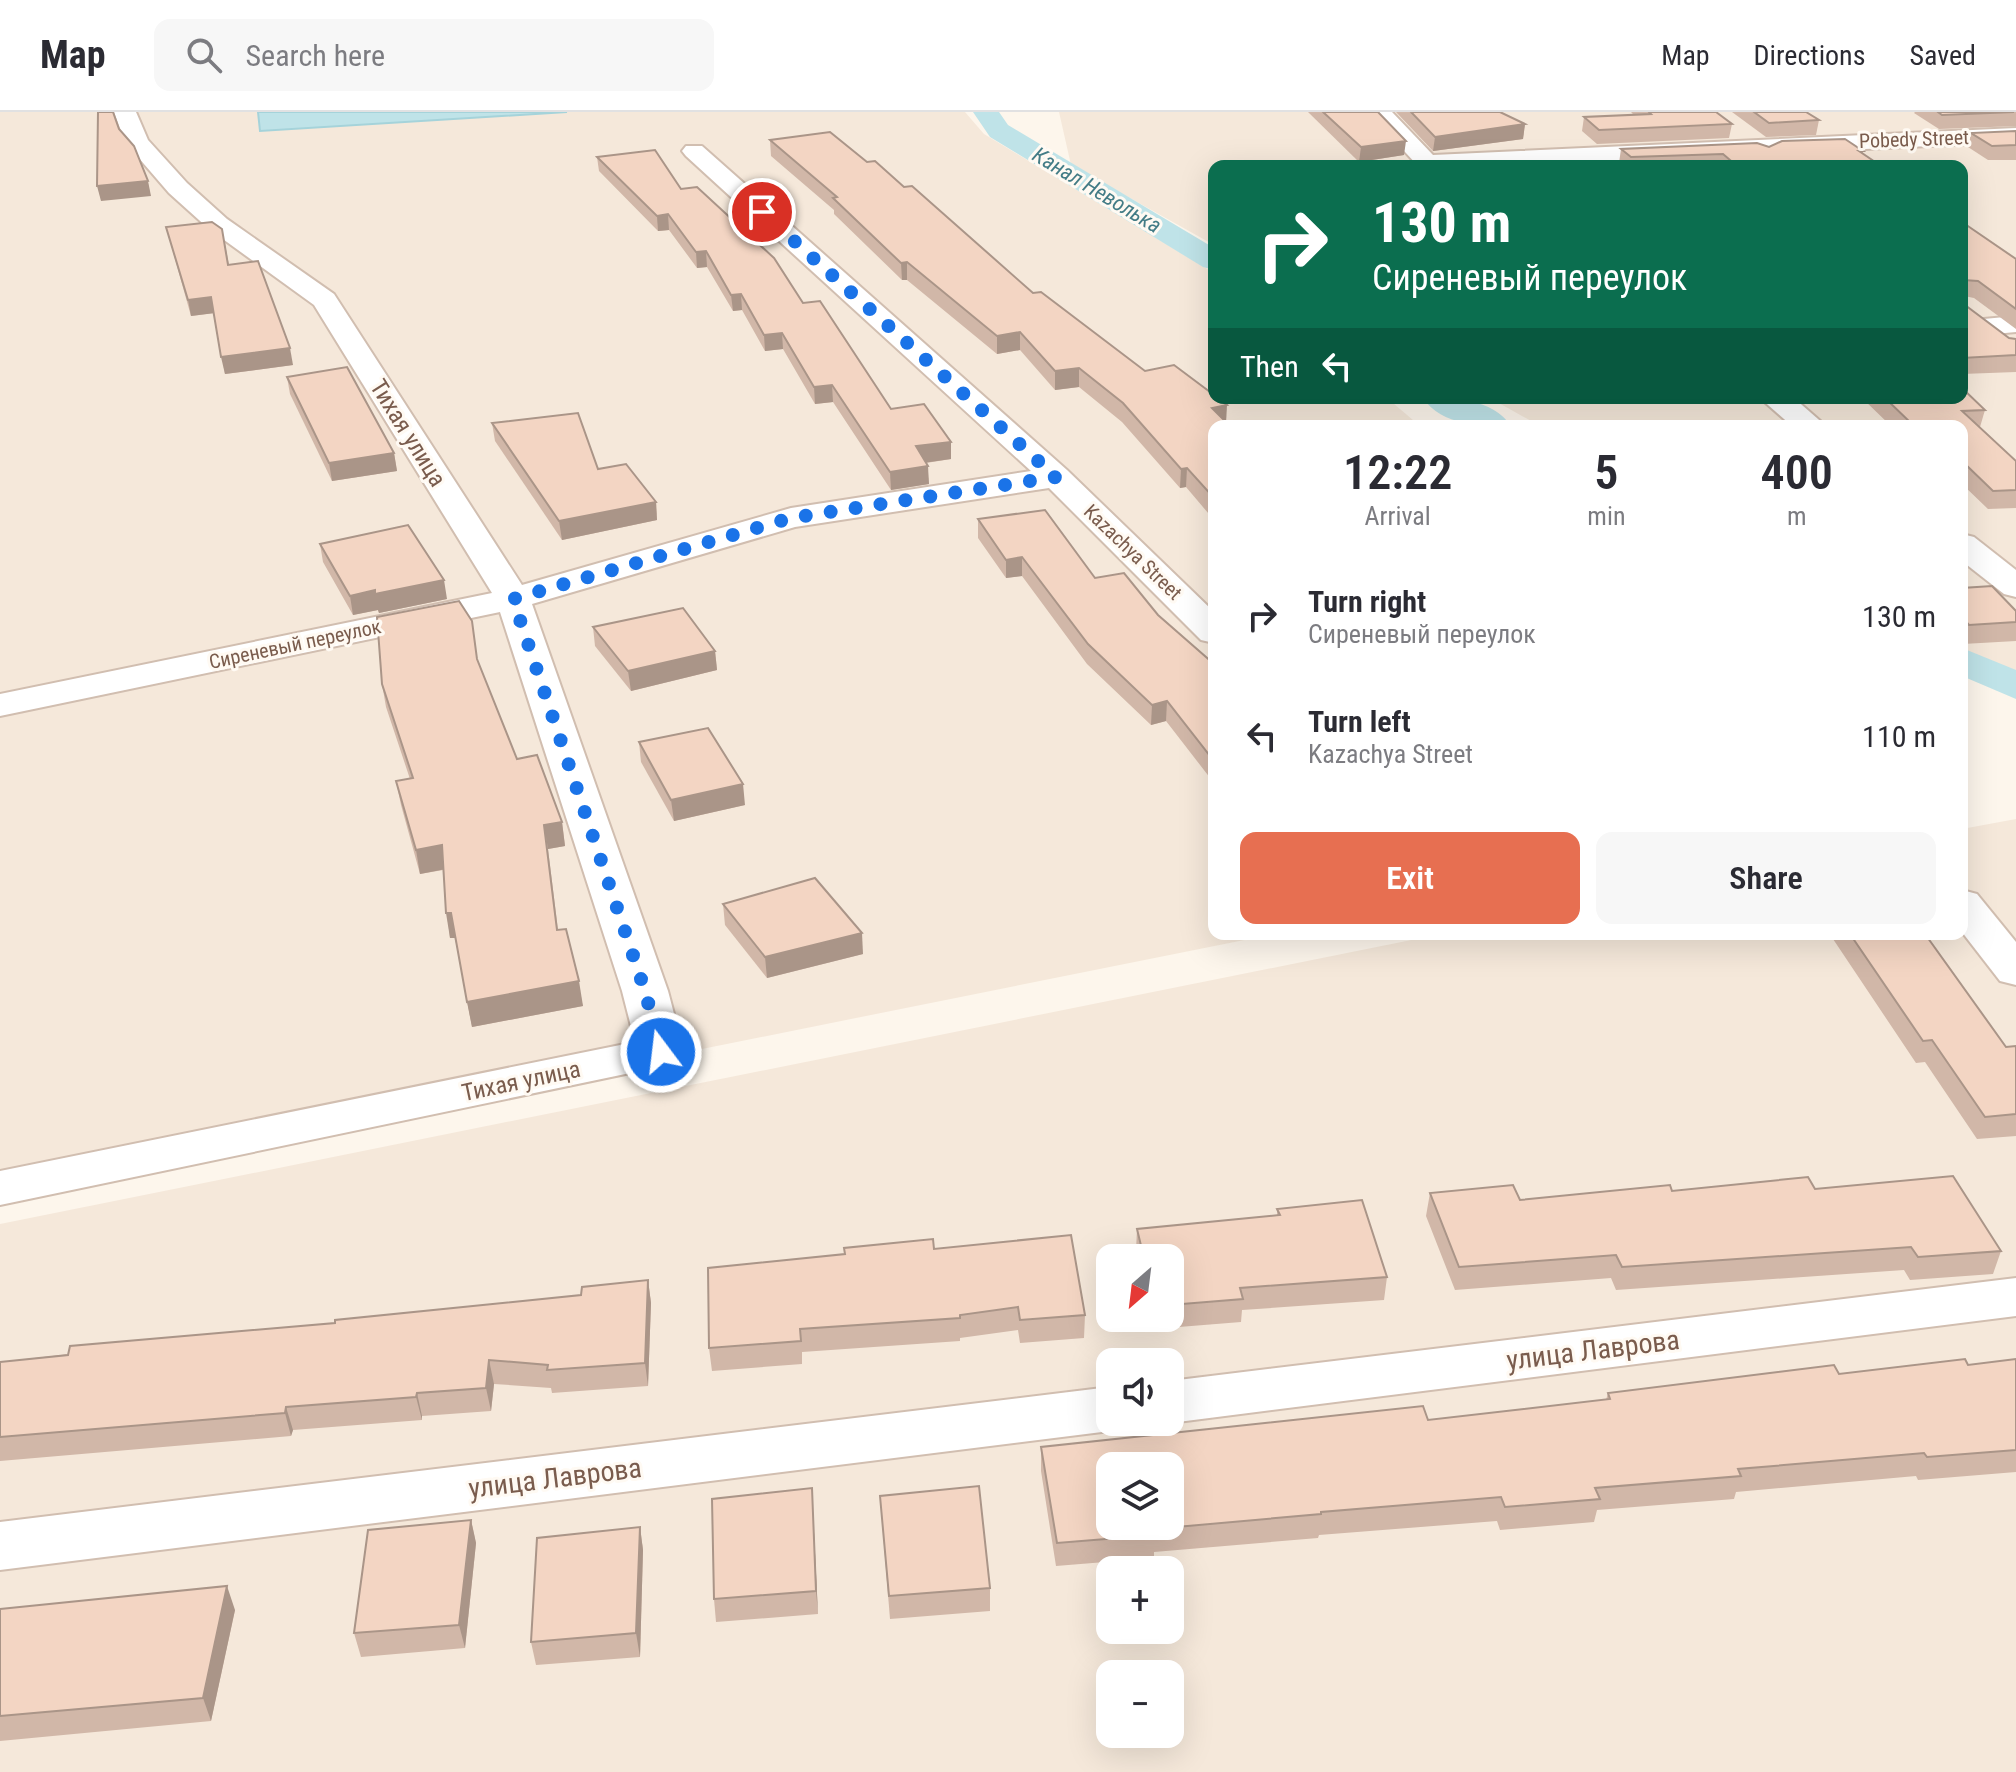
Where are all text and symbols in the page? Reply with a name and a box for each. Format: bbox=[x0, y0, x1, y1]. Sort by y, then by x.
search box bbox=[154, 19, 714, 91]
text: Map bbox=[40, 33, 106, 77]
icon: search bbox=[182, 33, 226, 77]
text: Search here bbox=[246, 38, 385, 73]
text: Map bbox=[1661, 39, 1710, 72]
text: Directions bbox=[1754, 39, 1865, 72]
text: Saved bbox=[1909, 39, 1976, 72]
street label: Pobedy Street bbox=[1859, 125, 1969, 153]
water label: Канал Неволька bbox=[1028, 142, 1166, 238]
pin bbox=[728, 178, 796, 246]
icon: arrive bbox=[740, 190, 784, 234]
text: 130 m bbox=[1372, 190, 1511, 256]
icon: right bbox=[1240, 192, 1344, 296]
text: Сиреневый переулок bbox=[1372, 257, 1687, 299]
icon: left bbox=[1315, 344, 1359, 388]
text: Then bbox=[1240, 349, 1299, 384]
street label: Тихая улица bbox=[364, 374, 452, 492]
text: 12:22 bbox=[1343, 444, 1452, 501]
text: 5 bbox=[1594, 444, 1618, 501]
text: 400 bbox=[1761, 444, 1833, 501]
street label: Kazachya Street bbox=[1079, 499, 1187, 605]
text: Arrival bbox=[1365, 501, 1431, 531]
text: min bbox=[1587, 501, 1625, 531]
text: m bbox=[1787, 501, 1807, 531]
text: Turn right bbox=[1308, 584, 1426, 619]
icon: right bbox=[1240, 594, 1284, 638]
text: 130 m bbox=[1862, 599, 1936, 634]
street label: Сиреневый переулок bbox=[207, 614, 384, 674]
text: Сиреневый переулок bbox=[1308, 619, 1536, 649]
text: Turn left bbox=[1308, 704, 1411, 739]
icon: left bbox=[1240, 714, 1284, 758]
text: 110 m bbox=[1862, 719, 1936, 754]
text: Kazachya Street bbox=[1308, 739, 1473, 769]
button: Exit bbox=[1240, 832, 1580, 924]
button: Share bbox=[1596, 832, 1936, 924]
position arrow bbox=[619, 1010, 703, 1094]
street label: Тихая улица bbox=[459, 1055, 583, 1107]
north arrow bbox=[1096, 1244, 1184, 1332]
map controls bbox=[1096, 1244, 1184, 1748]
street label: улица Лаврова bbox=[1504, 1323, 1682, 1377]
button: sound bbox=[1096, 1348, 1184, 1436]
street label: улица Лаврова bbox=[466, 1451, 644, 1505]
button: layers bbox=[1096, 1452, 1184, 1540]
button: + bbox=[1096, 1556, 1184, 1644]
button: − bbox=[1096, 1660, 1184, 1748]

